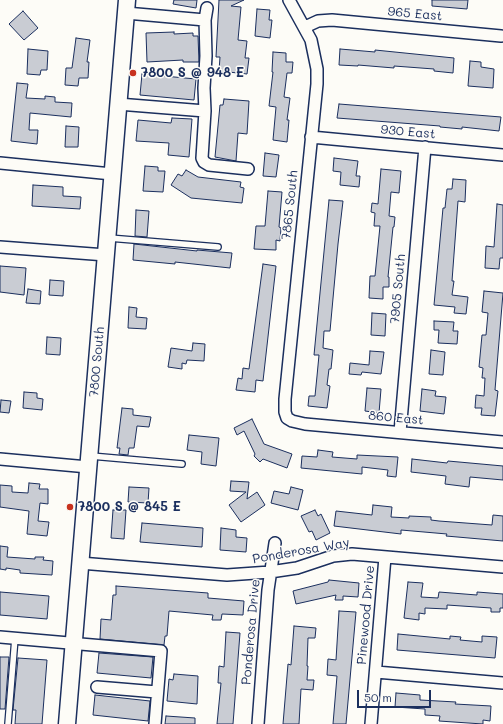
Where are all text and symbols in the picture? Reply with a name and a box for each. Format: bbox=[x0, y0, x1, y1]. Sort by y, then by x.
street label: 965 East bbox=[387, 4, 443, 24]
place label: 7800 S @ 948 E bbox=[141, 65, 244, 81]
marker: 7800 S @ 948 E bbox=[128, 68, 138, 78]
street label: 930 East bbox=[380, 122, 436, 142]
street label: 7865 South bbox=[279, 169, 301, 241]
street label: 7905 South bbox=[387, 254, 409, 324]
street label: 7800 South bbox=[86, 326, 108, 398]
street label: 860 East bbox=[368, 408, 424, 428]
place label: 7800 S @ 845 E bbox=[78, 499, 181, 515]
marker: 7800 S @ 845 E bbox=[65, 502, 75, 512]
street label: Ponderosa Way bbox=[251, 535, 351, 567]
street label: Pinewood Drive bbox=[354, 565, 378, 665]
street label: Ponderosa Drive bbox=[239, 578, 263, 686]
scale bar bbox=[359, 682, 433, 708]
text: 50 m bbox=[364, 689, 392, 705]

